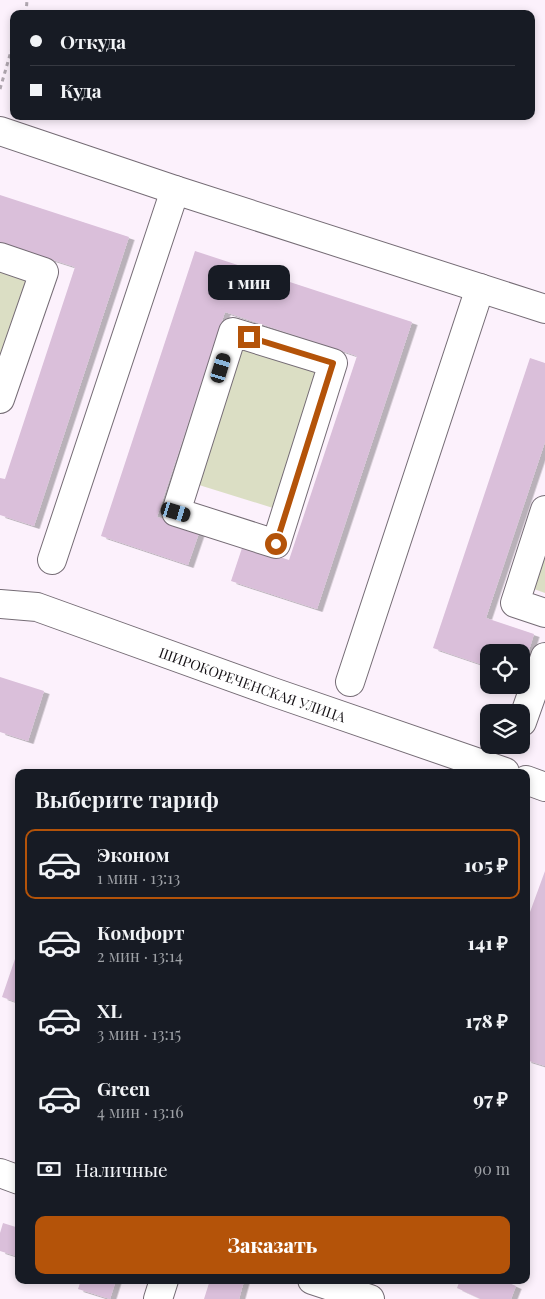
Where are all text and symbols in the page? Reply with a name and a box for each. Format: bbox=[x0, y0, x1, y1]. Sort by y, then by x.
text: Откуда bbox=[60, 28, 126, 54]
text: Куда bbox=[60, 77, 102, 103]
callout: 1 мин bbox=[208, 264, 290, 300]
text: 1 мин bbox=[228, 272, 270, 293]
route end bbox=[238, 326, 260, 348]
car bbox=[209, 351, 232, 385]
car bbox=[159, 500, 192, 524]
route start bbox=[265, 533, 287, 555]
street label: ШИРОКОРЕЧЕНСКАЯ УЛИЦА bbox=[157, 642, 349, 726]
map controls bbox=[480, 644, 530, 754]
button: locate bbox=[480, 644, 530, 694]
button: layers bbox=[480, 704, 530, 754]
text: Выберите тариф bbox=[35, 784, 219, 814]
text: Эконом bbox=[97, 841, 170, 867]
icon: car bbox=[37, 842, 82, 887]
text: 105 ₽ bbox=[464, 851, 508, 877]
text: 1 мин · 13:13 bbox=[97, 867, 180, 888]
text: Комфорт bbox=[97, 919, 185, 945]
icon: car bbox=[37, 920, 82, 965]
text: 141 ₽ bbox=[468, 929, 508, 955]
text: 2 мин · 13:14 bbox=[97, 945, 183, 966]
text: XL bbox=[97, 997, 122, 1023]
icon: car bbox=[37, 998, 82, 1043]
text: 178 ₽ bbox=[465, 1007, 508, 1033]
text: 3 мин · 13:15 bbox=[97, 1023, 181, 1044]
text: Green bbox=[97, 1075, 150, 1101]
icon: car bbox=[37, 1076, 82, 1121]
text: 97 ₽ bbox=[473, 1085, 508, 1111]
text: 4 мин · 13:16 bbox=[97, 1101, 184, 1122]
icon: cash bbox=[35, 1155, 63, 1183]
text: Наличные bbox=[75, 1156, 168, 1182]
text: 90 m bbox=[474, 1158, 510, 1179]
button: Заказать bbox=[35, 1216, 510, 1274]

